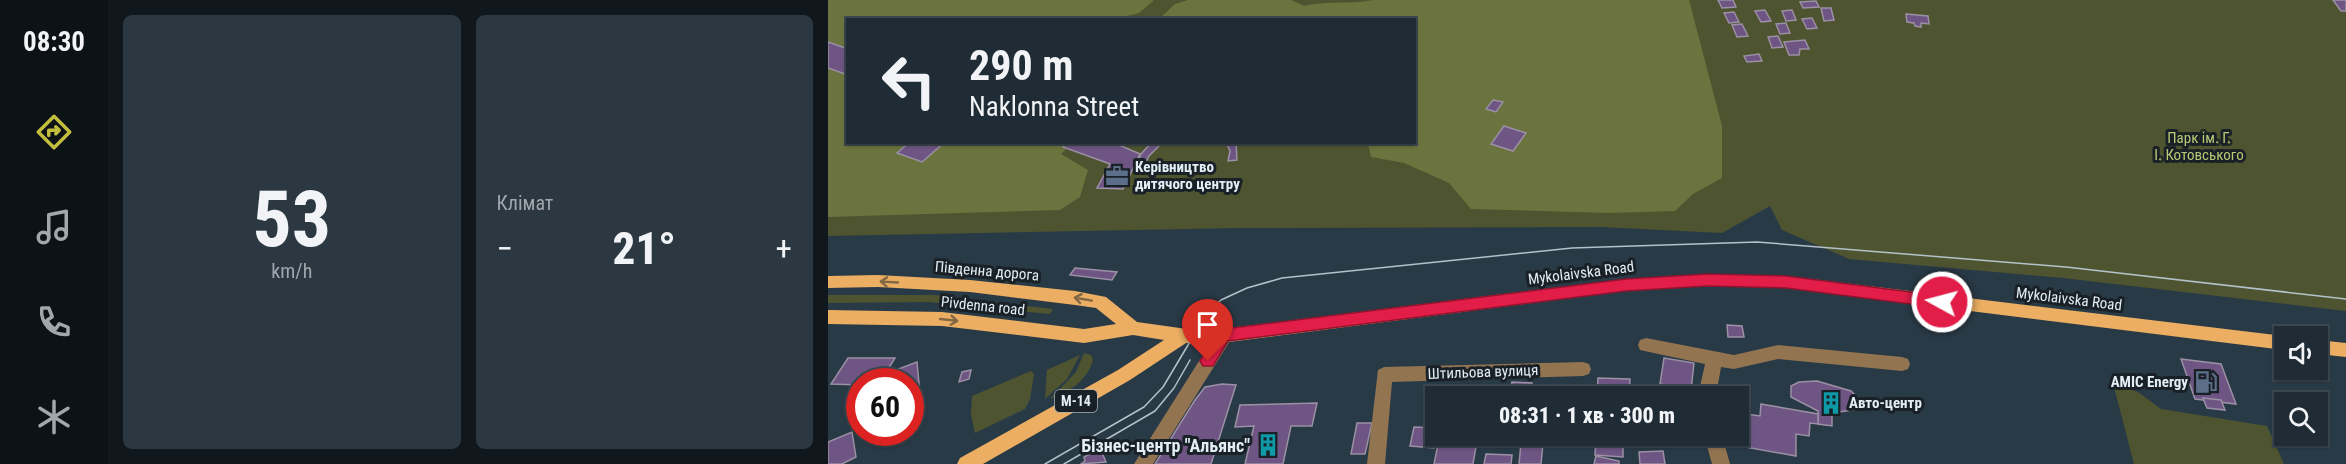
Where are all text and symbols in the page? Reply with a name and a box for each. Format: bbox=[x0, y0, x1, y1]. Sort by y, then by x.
text: 08:30 bbox=[23, 26, 85, 58]
text: 290 m bbox=[969, 41, 1074, 90]
icon: left bbox=[870, 42, 948, 120]
text: Naklonna Street bbox=[969, 91, 1139, 123]
icon: directions bbox=[33, 111, 75, 153]
park label: Парк ім. Г. І. Котовського bbox=[2154, 129, 2244, 164]
place label: Керівництво дитячого центру bbox=[1135, 158, 1240, 193]
office icon: Керівництво дитячого центру bbox=[1104, 163, 1130, 189]
text: 53 bbox=[252, 174, 331, 265]
text: Клімат bbox=[497, 191, 553, 215]
icon: music bbox=[33, 206, 75, 248]
text: 21° bbox=[613, 222, 676, 275]
text: − bbox=[497, 229, 513, 268]
text: + bbox=[776, 229, 792, 268]
street label: Південна дорога bbox=[934, 257, 1040, 285]
street label: Mykolaivska Road bbox=[1527, 258, 1635, 288]
text: km/h bbox=[271, 259, 312, 283]
position arrow bbox=[1910, 270, 1974, 334]
one-way arrow bbox=[880, 276, 900, 287]
street label: Mykolaivska Road bbox=[2015, 284, 2123, 314]
street label: Pivdenna road bbox=[940, 293, 1026, 319]
one-way arrow bbox=[1074, 294, 1094, 305]
pin bbox=[1182, 299, 1233, 361]
icon: phone bbox=[33, 301, 75, 343]
icon: arrive bbox=[1191, 308, 1224, 341]
one-way arrow bbox=[939, 315, 959, 326]
map controls bbox=[2274, 326, 2328, 446]
button: sound bbox=[2274, 326, 2328, 380]
street label: Штильова вулиця bbox=[1427, 361, 1539, 383]
speed limit sign: 60 bbox=[846, 368, 924, 446]
fuel station icon: AMIC Energy bbox=[2193, 369, 2219, 395]
place label: AMIC Energy bbox=[2111, 373, 2188, 391]
road number: М-14 bbox=[1055, 390, 1097, 412]
building icon: Авто-центр bbox=[1818, 390, 1844, 416]
button: search bbox=[2274, 392, 2328, 446]
place label: Авто-центр bbox=[1849, 394, 1922, 412]
icon: climate bbox=[33, 396, 75, 438]
text: 08:31 · 1 хв · 300 m bbox=[1499, 403, 1675, 428]
building icon: Бізнес-центр "Альянс" bbox=[1255, 432, 1281, 458]
place label: Бізнес-центр "Альянс" bbox=[1081, 435, 1250, 456]

